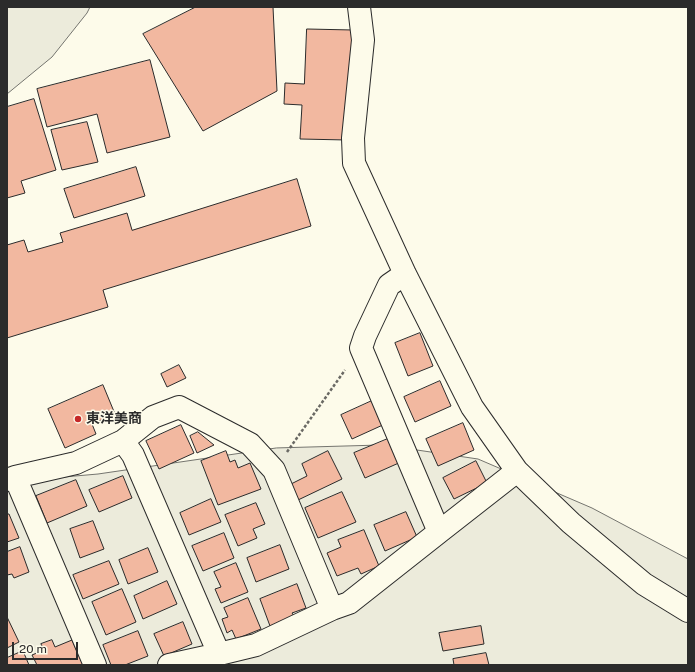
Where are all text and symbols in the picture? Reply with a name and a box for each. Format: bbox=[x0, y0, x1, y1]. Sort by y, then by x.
place label: 東洋美商 bbox=[86, 411, 142, 427]
marker: 東洋美商 bbox=[73, 414, 83, 424]
scale bar bbox=[14, 634, 80, 660]
text: 20 m bbox=[19, 642, 47, 656]

